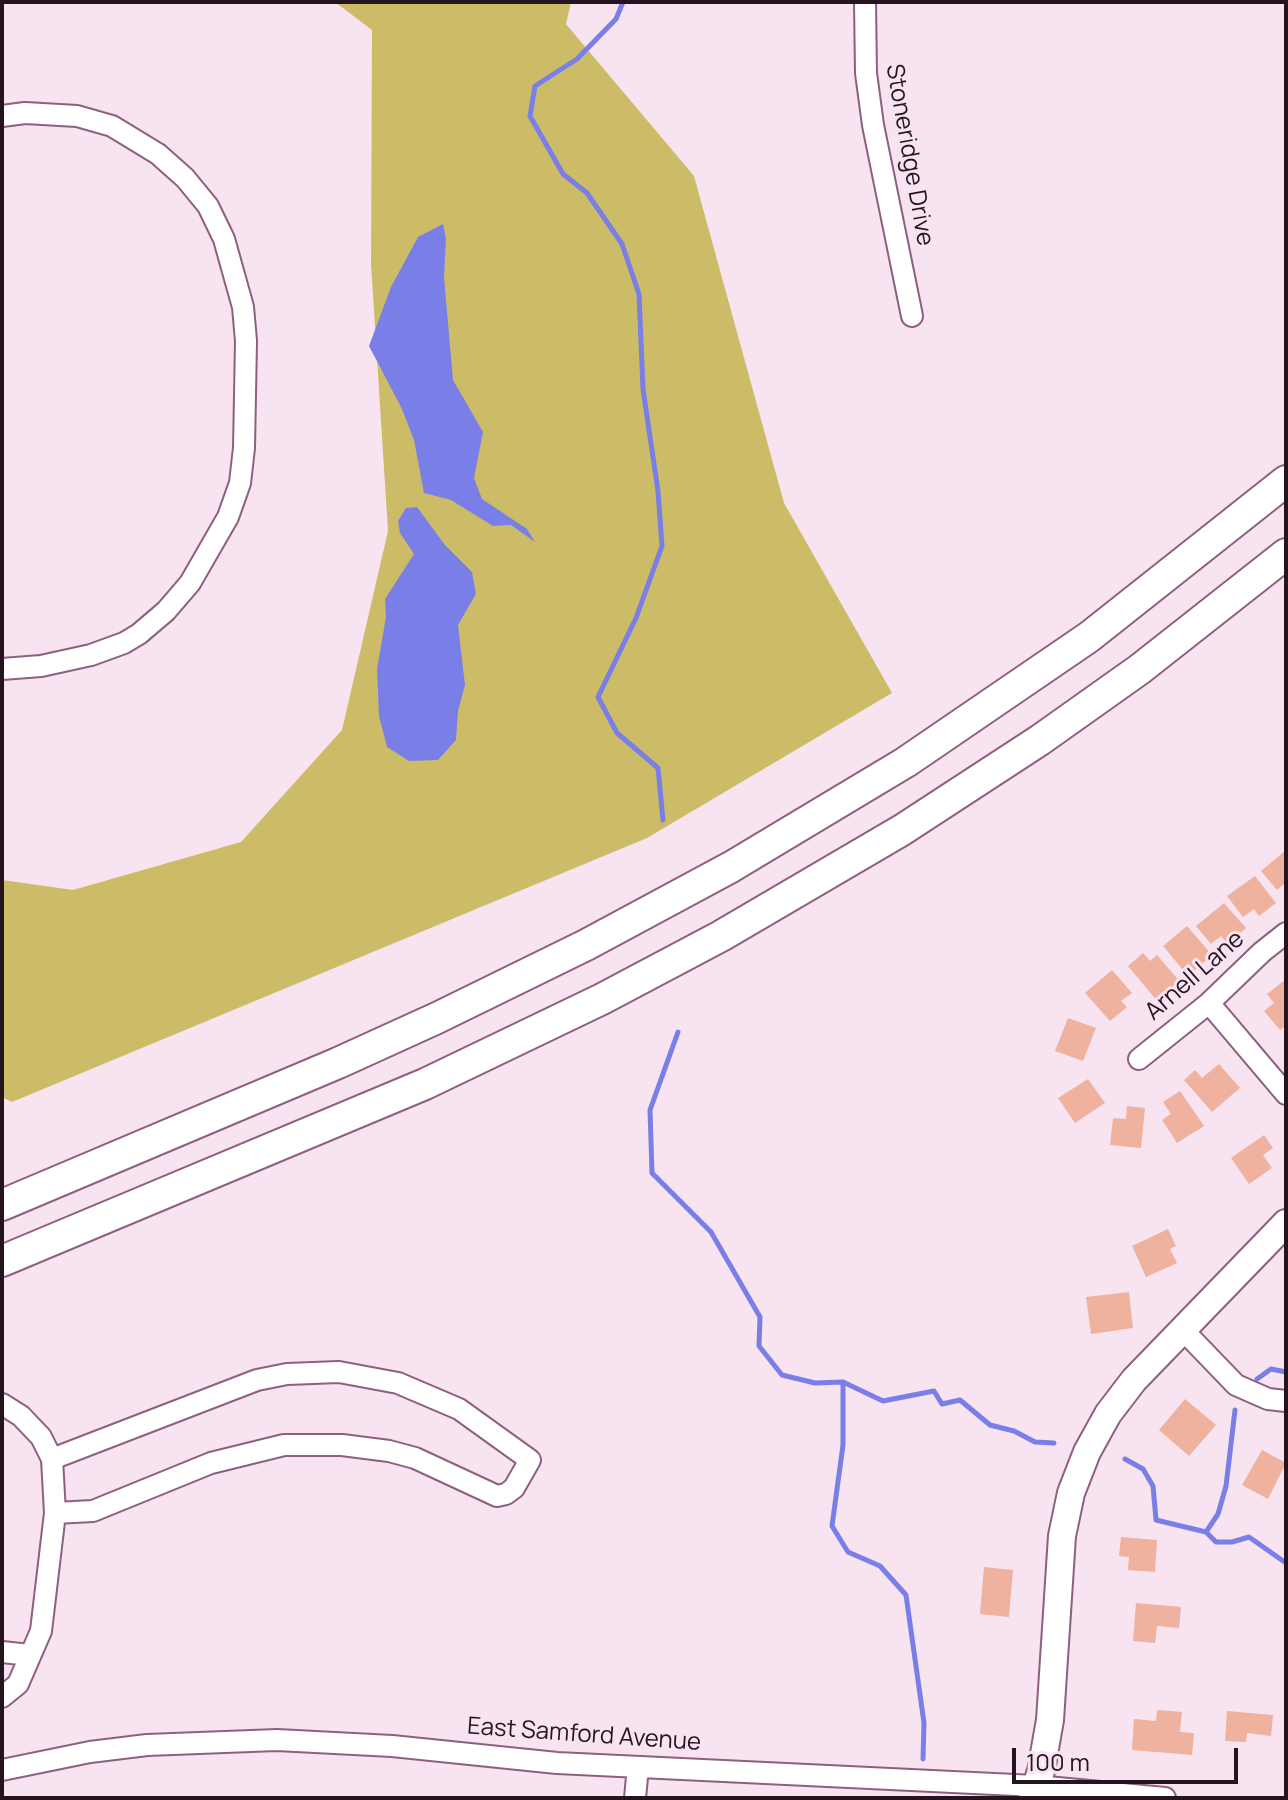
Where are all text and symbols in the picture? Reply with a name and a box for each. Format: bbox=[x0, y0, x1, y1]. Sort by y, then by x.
street label: Stoneridge Drive bbox=[879, 62, 939, 248]
street label: Arnell Lane bbox=[1140, 925, 1250, 1027]
street label: East Samford Avenue bbox=[466, 1712, 702, 1758]
scale bar bbox=[1016, 1732, 1242, 1782]
text: 100 m bbox=[1026, 1745, 1090, 1778]

